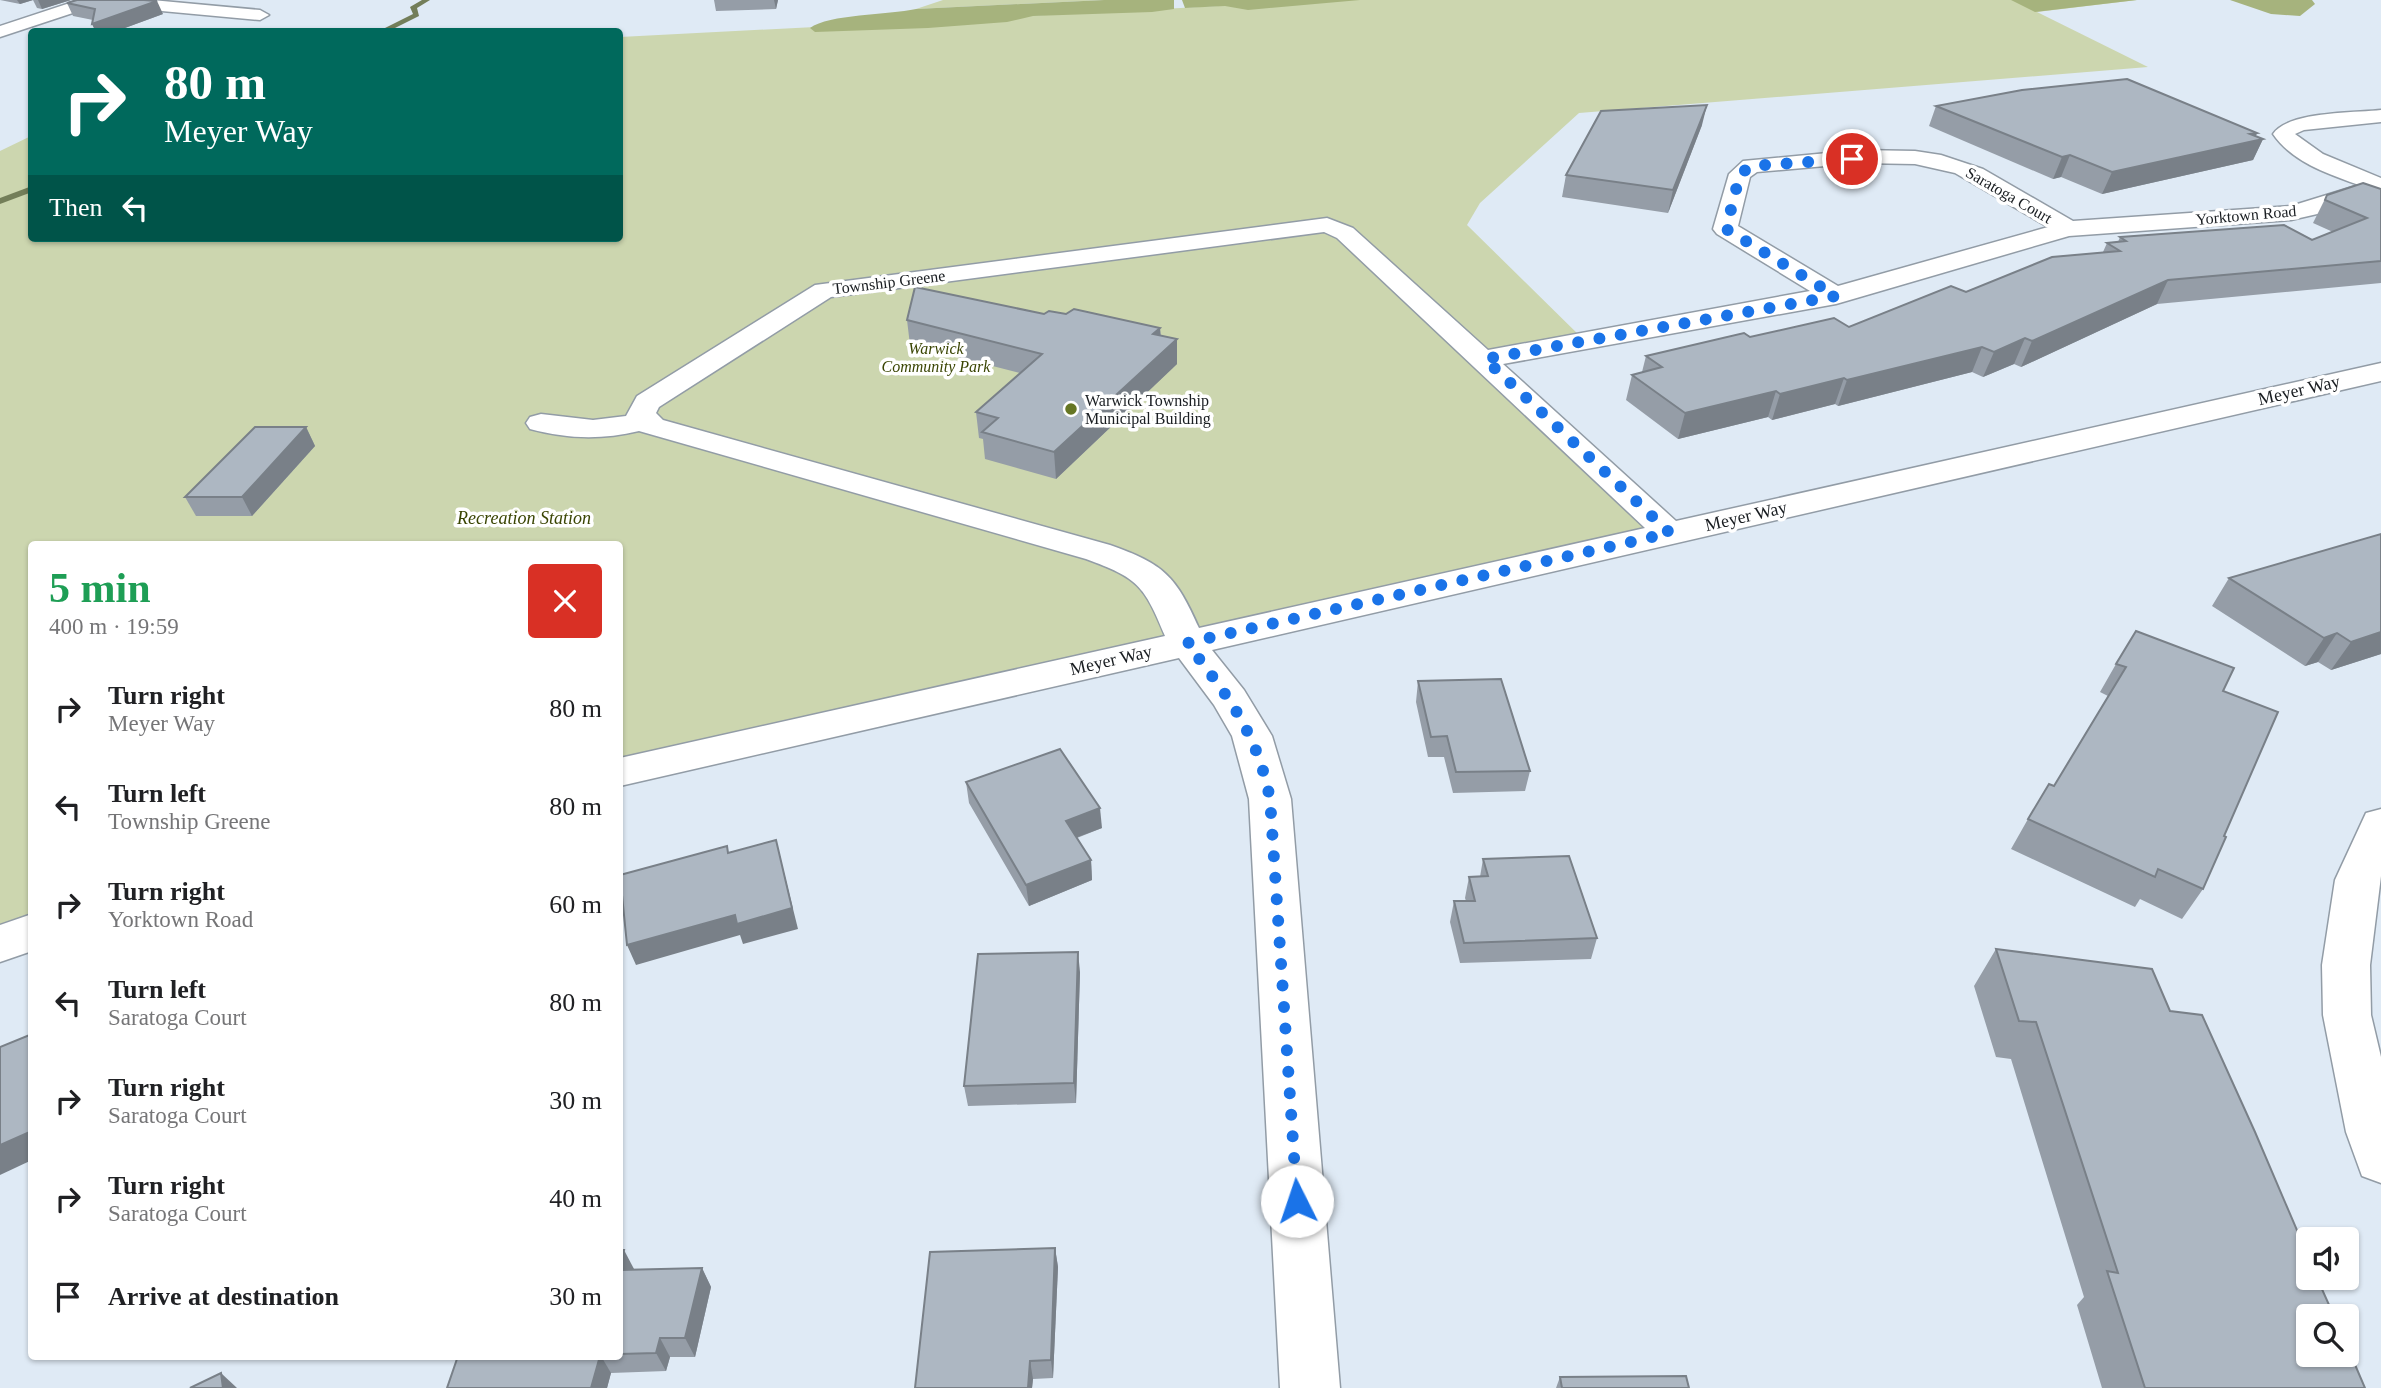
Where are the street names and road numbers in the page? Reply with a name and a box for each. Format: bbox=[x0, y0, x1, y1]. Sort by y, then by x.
street label: Saratoga Court bbox=[1962, 164, 2055, 228]
street label: Yorktown Road bbox=[2195, 202, 2297, 228]
street label: Township Greene bbox=[832, 267, 946, 298]
street label: Meyer Way bbox=[2256, 371, 2342, 409]
street label: Meyer Way bbox=[1703, 497, 1789, 535]
street label: Meyer Way bbox=[1068, 641, 1154, 679]

